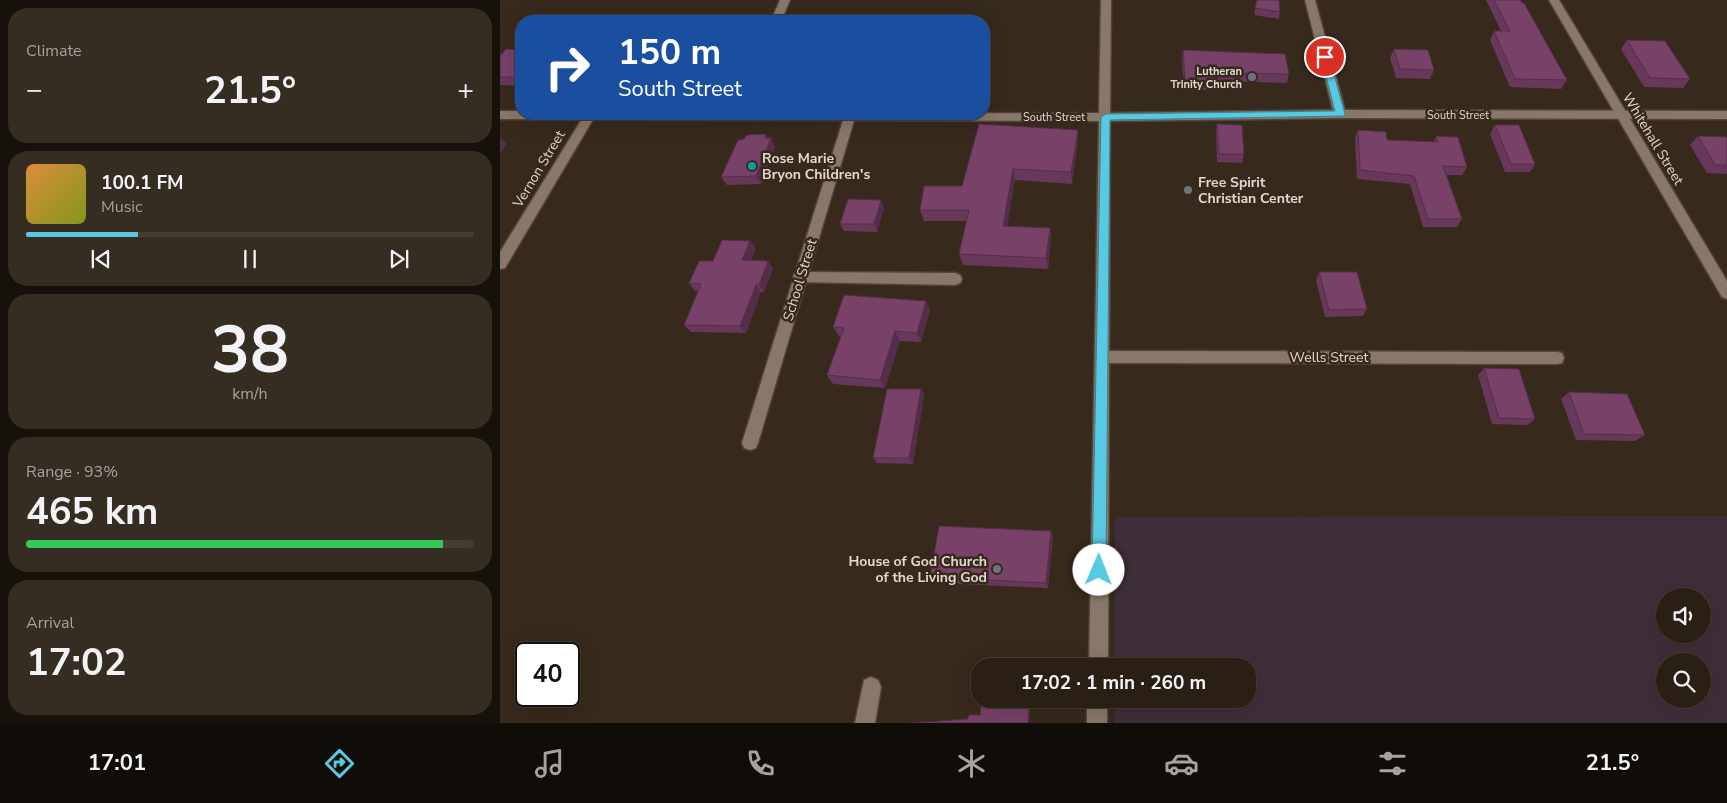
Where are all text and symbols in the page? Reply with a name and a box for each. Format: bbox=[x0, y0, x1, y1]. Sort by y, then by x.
text: 150 m bbox=[618, 29, 721, 76]
icon: right bbox=[535, 35, 600, 100]
pin bbox=[1304, 36, 1346, 78]
text: Climate bbox=[26, 40, 81, 62]
icon: arrive bbox=[1311, 43, 1339, 71]
place label: Lutheran Trinity Church bbox=[1170, 64, 1242, 92]
text: 21.5° bbox=[204, 65, 296, 116]
text: − bbox=[26, 71, 43, 109]
text: + bbox=[457, 71, 474, 109]
marker: Lutheran Trinity Church bbox=[1246, 71, 1258, 83]
text: South Street bbox=[618, 74, 742, 104]
street label: Whitehall Street bbox=[1618, 89, 1688, 189]
street label: South Street bbox=[1427, 108, 1489, 123]
street label: South Street bbox=[1023, 110, 1085, 125]
street label: Vernon Street bbox=[508, 127, 570, 212]
place label: Rose Marie Bryon Children's bbox=[762, 149, 870, 184]
marker: Rose Marie Bryon Children's bbox=[746, 160, 758, 172]
text: 100.1 FM bbox=[101, 170, 184, 196]
place label: Free Spirit Christian Center bbox=[1198, 173, 1304, 208]
marker: Free Spirit Christian Center bbox=[1182, 184, 1194, 196]
text: Music bbox=[101, 196, 142, 218]
street label: School Street bbox=[779, 237, 821, 323]
icon: previous bbox=[87, 245, 115, 273]
icon: pause bbox=[236, 245, 264, 273]
icon: next bbox=[385, 245, 413, 273]
text: 38 bbox=[211, 306, 289, 395]
street label: Wells Street bbox=[1290, 348, 1368, 367]
text: km/h bbox=[232, 383, 268, 405]
text: Range · 93% bbox=[26, 461, 118, 483]
text: 465 km bbox=[26, 486, 158, 537]
position arrow bbox=[1072, 543, 1124, 595]
place label: House of God Church of the Living God bbox=[848, 552, 987, 587]
marker: House of God Church of the Living God bbox=[991, 563, 1003, 575]
map controls bbox=[1656, 588, 1711, 708]
button: sound bbox=[1656, 588, 1711, 643]
text: Arrival bbox=[26, 612, 74, 634]
text: 17:02 bbox=[26, 637, 127, 688]
speed limit sign: 40 bbox=[515, 642, 580, 707]
button: search bbox=[1656, 653, 1711, 708]
text: 17:02 · 1 min · 260 m bbox=[1021, 670, 1206, 696]
icon: directions bbox=[322, 746, 357, 781]
icon: music bbox=[532, 746, 567, 781]
icon: phone bbox=[743, 746, 778, 781]
icon: climate bbox=[954, 746, 989, 781]
icon: car bbox=[1164, 746, 1199, 781]
icon: filters bbox=[1375, 746, 1410, 781]
text: 17:01 bbox=[88, 748, 146, 778]
text: 21.5° bbox=[1586, 748, 1639, 778]

